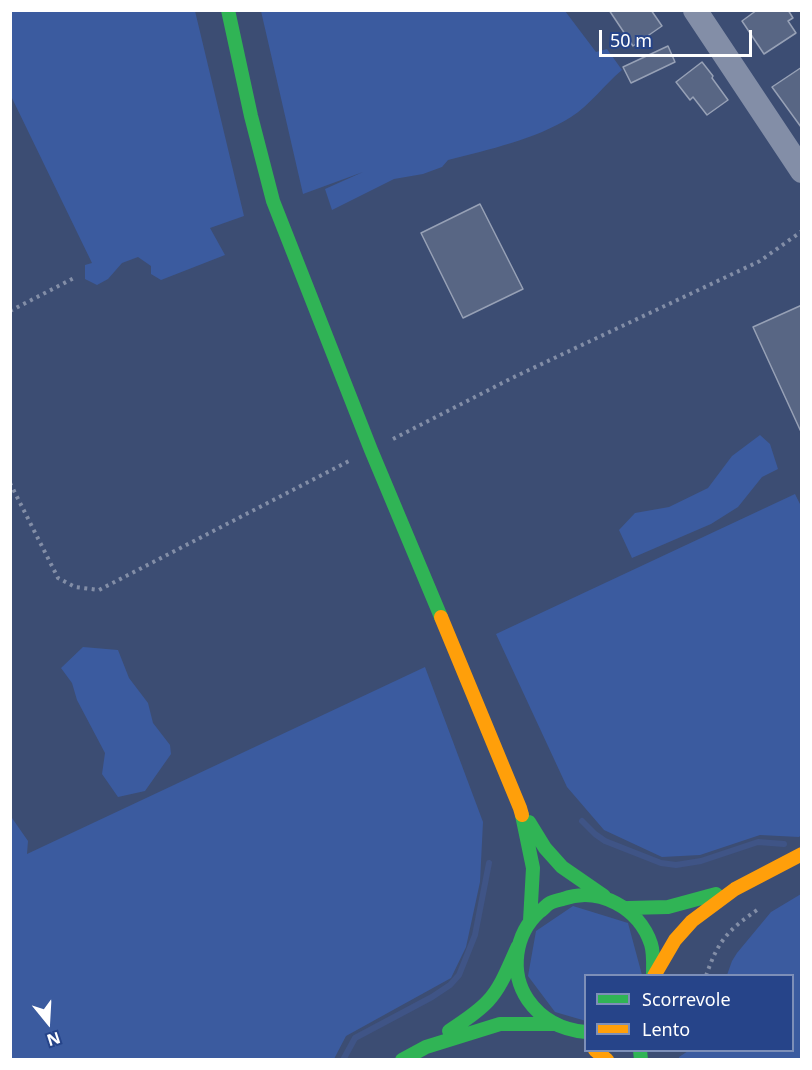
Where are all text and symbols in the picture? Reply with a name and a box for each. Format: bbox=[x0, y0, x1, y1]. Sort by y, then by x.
scale bar bbox=[602, 18, 755, 56]
text: 50 m bbox=[610, 28, 652, 52]
legend bbox=[584, 974, 794, 1052]
text: Scorrevole bbox=[642, 987, 731, 1011]
north arrow bbox=[18, 992, 78, 1052]
text: Lento bbox=[642, 1017, 690, 1041]
text: N bbox=[44, 1027, 63, 1052]

